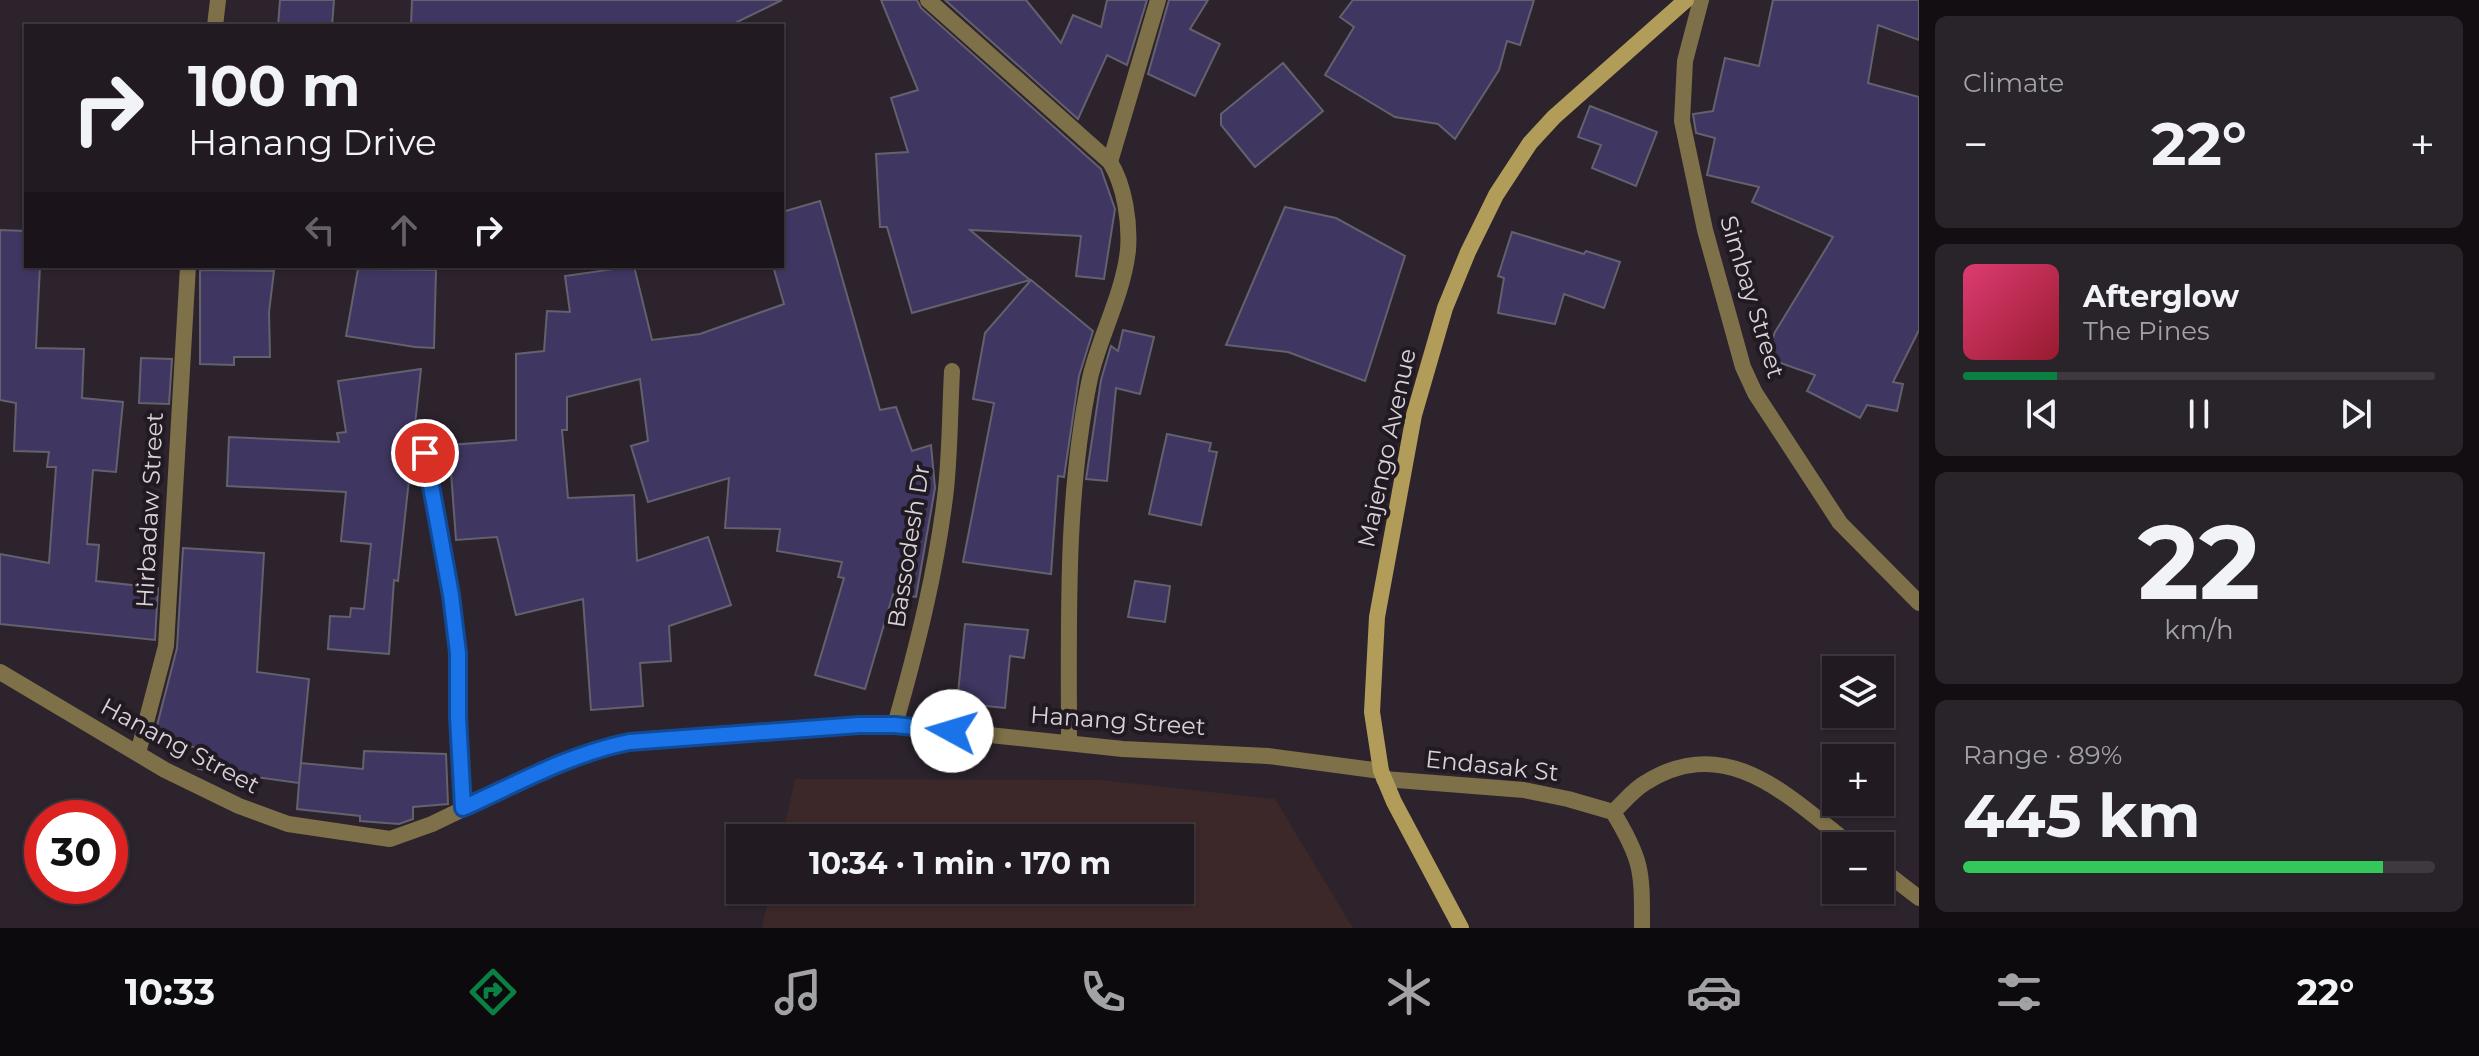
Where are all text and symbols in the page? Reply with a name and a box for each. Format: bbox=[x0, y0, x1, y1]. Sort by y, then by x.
text: 100 m bbox=[188, 52, 361, 120]
icon: right bbox=[56, 56, 160, 160]
text: Climate bbox=[1963, 67, 2064, 99]
text: 22° bbox=[2151, 107, 2247, 180]
text: − bbox=[1963, 117, 1988, 171]
text: + bbox=[2410, 117, 2435, 171]
text: Hanang Drive bbox=[188, 120, 437, 164]
icon: left bbox=[298, 208, 342, 252]
icon: ahead bbox=[382, 208, 426, 252]
icon: right bbox=[466, 208, 510, 252]
street label: Simbay Street bbox=[1714, 212, 1791, 382]
text: Afterglow bbox=[2083, 278, 2239, 315]
text: The Pines bbox=[2083, 315, 2210, 347]
street label: Majengo Avenue bbox=[1351, 346, 1422, 550]
icon: previous bbox=[2020, 392, 2064, 436]
icon: pause bbox=[2177, 392, 2221, 436]
icon: next bbox=[2334, 392, 2378, 436]
street label: Hirbadaw Street bbox=[130, 411, 169, 609]
pin bbox=[391, 419, 459, 487]
icon: arrive bbox=[403, 431, 447, 475]
street label: Bassodesh Dr bbox=[881, 462, 936, 630]
text: 22 bbox=[2138, 498, 2260, 625]
text: km/h bbox=[2164, 614, 2234, 646]
map controls bbox=[1822, 656, 1894, 904]
button: layers bbox=[1822, 656, 1894, 728]
position arrow bbox=[910, 689, 994, 773]
street label: Hanang Street bbox=[96, 692, 265, 800]
street label: Hanang Street bbox=[1029, 700, 1207, 741]
text: Range · 89% bbox=[1963, 739, 2122, 771]
street label: Endasak St bbox=[1424, 744, 1560, 787]
button: + bbox=[1822, 744, 1894, 816]
text: 445 km bbox=[1963, 779, 2200, 852]
speed limit sign: 30 bbox=[24, 800, 128, 904]
button: − bbox=[1822, 832, 1894, 904]
text: 10:34 · 1 min · 170 m bbox=[809, 845, 1111, 882]
icon: directions bbox=[465, 964, 521, 1020]
icon: music bbox=[770, 964, 826, 1020]
icon: phone bbox=[1075, 964, 1131, 1020]
icon: climate bbox=[1381, 964, 1437, 1020]
icon: car bbox=[1686, 964, 1742, 1020]
icon: filters bbox=[1991, 964, 2047, 1020]
text: 10:33 bbox=[125, 970, 215, 1014]
text: 22° bbox=[2297, 970, 2354, 1014]

